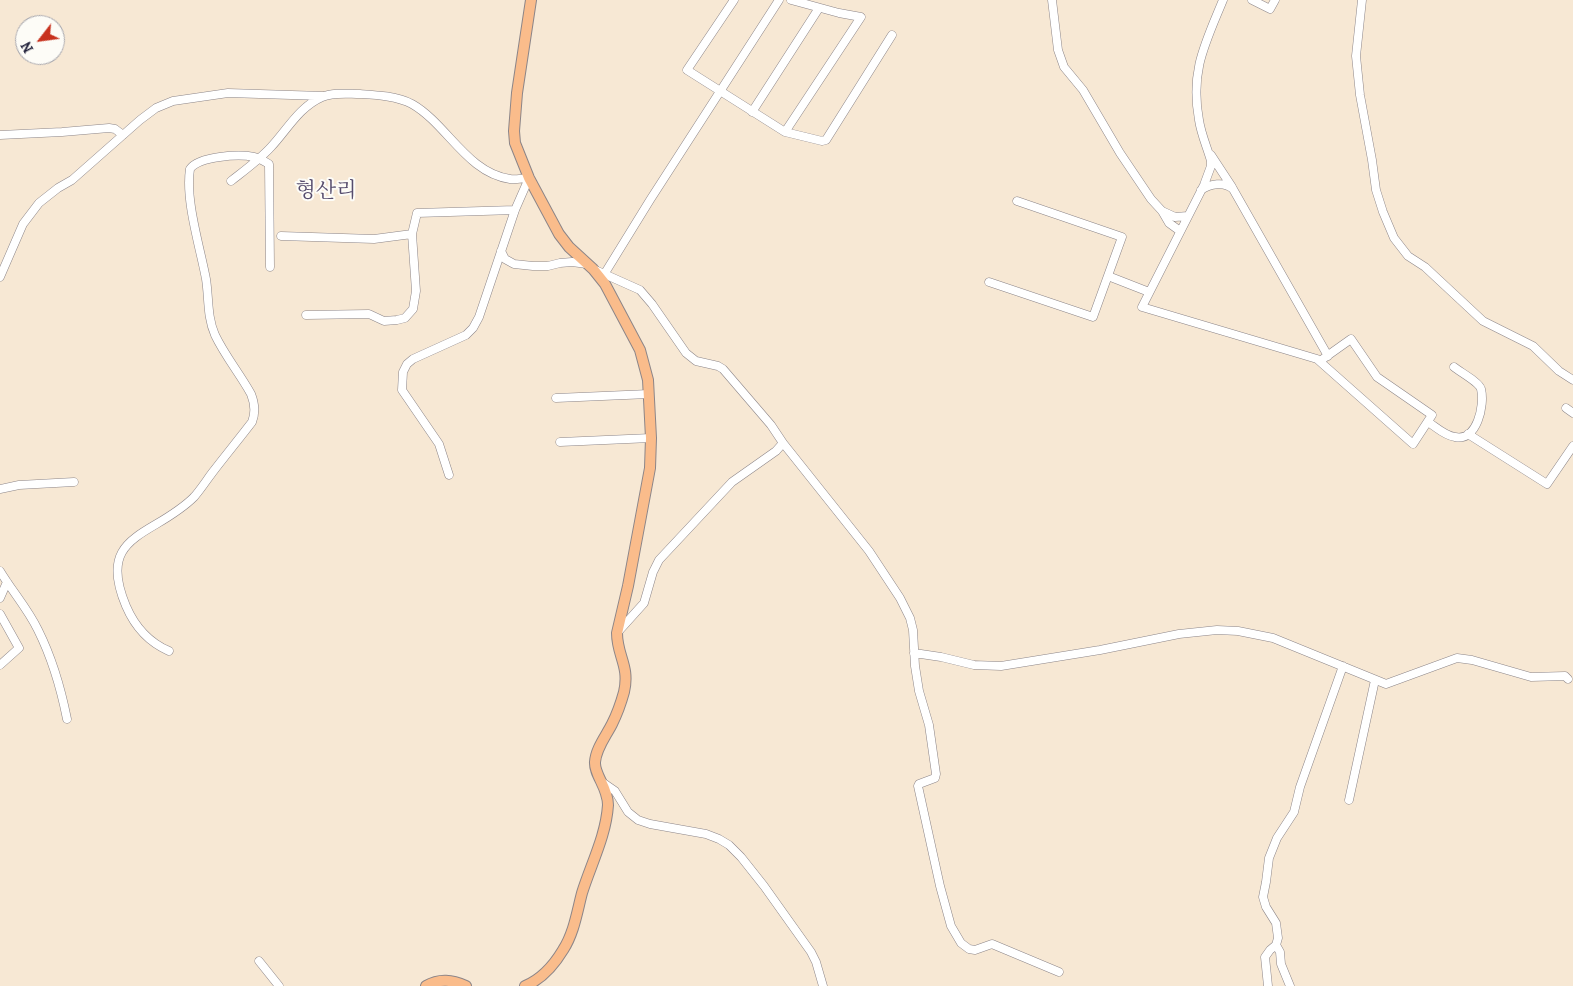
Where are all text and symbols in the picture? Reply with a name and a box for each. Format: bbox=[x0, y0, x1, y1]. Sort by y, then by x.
north arrow bbox=[15, 15, 65, 65]
text: N bbox=[17, 38, 38, 56]
district label: 형산리 bbox=[296, 179, 356, 205]

